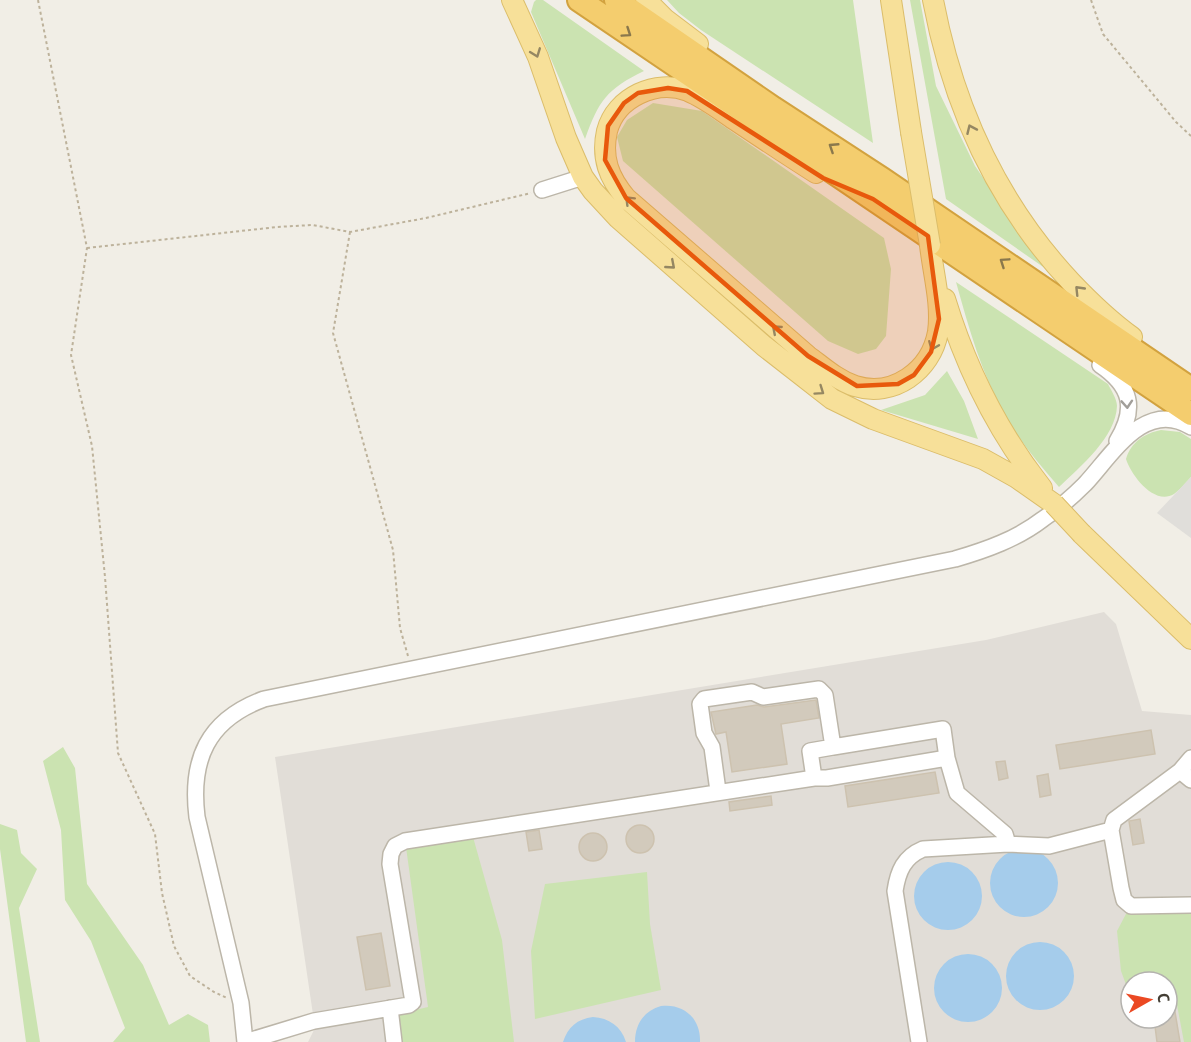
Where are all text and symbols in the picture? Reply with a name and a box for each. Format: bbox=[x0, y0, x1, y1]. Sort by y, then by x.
one-way arrow bbox=[621, 26, 632, 37]
one-way arrow bbox=[529, 47, 542, 58]
one-way arrow bbox=[967, 125, 979, 136]
one-way arrow bbox=[828, 143, 839, 154]
one-way arrow bbox=[626, 197, 637, 208]
one-way arrow bbox=[664, 258, 675, 269]
one-way arrow bbox=[999, 258, 1010, 269]
one-way arrow bbox=[1075, 287, 1086, 297]
one-way arrow bbox=[772, 325, 783, 336]
one-way arrow bbox=[928, 340, 940, 351]
one-way arrow bbox=[814, 384, 825, 395]
one-way arrow bbox=[1120, 399, 1133, 408]
north arrow bbox=[1119, 970, 1179, 1030]
text: С bbox=[1153, 992, 1174, 1004]

